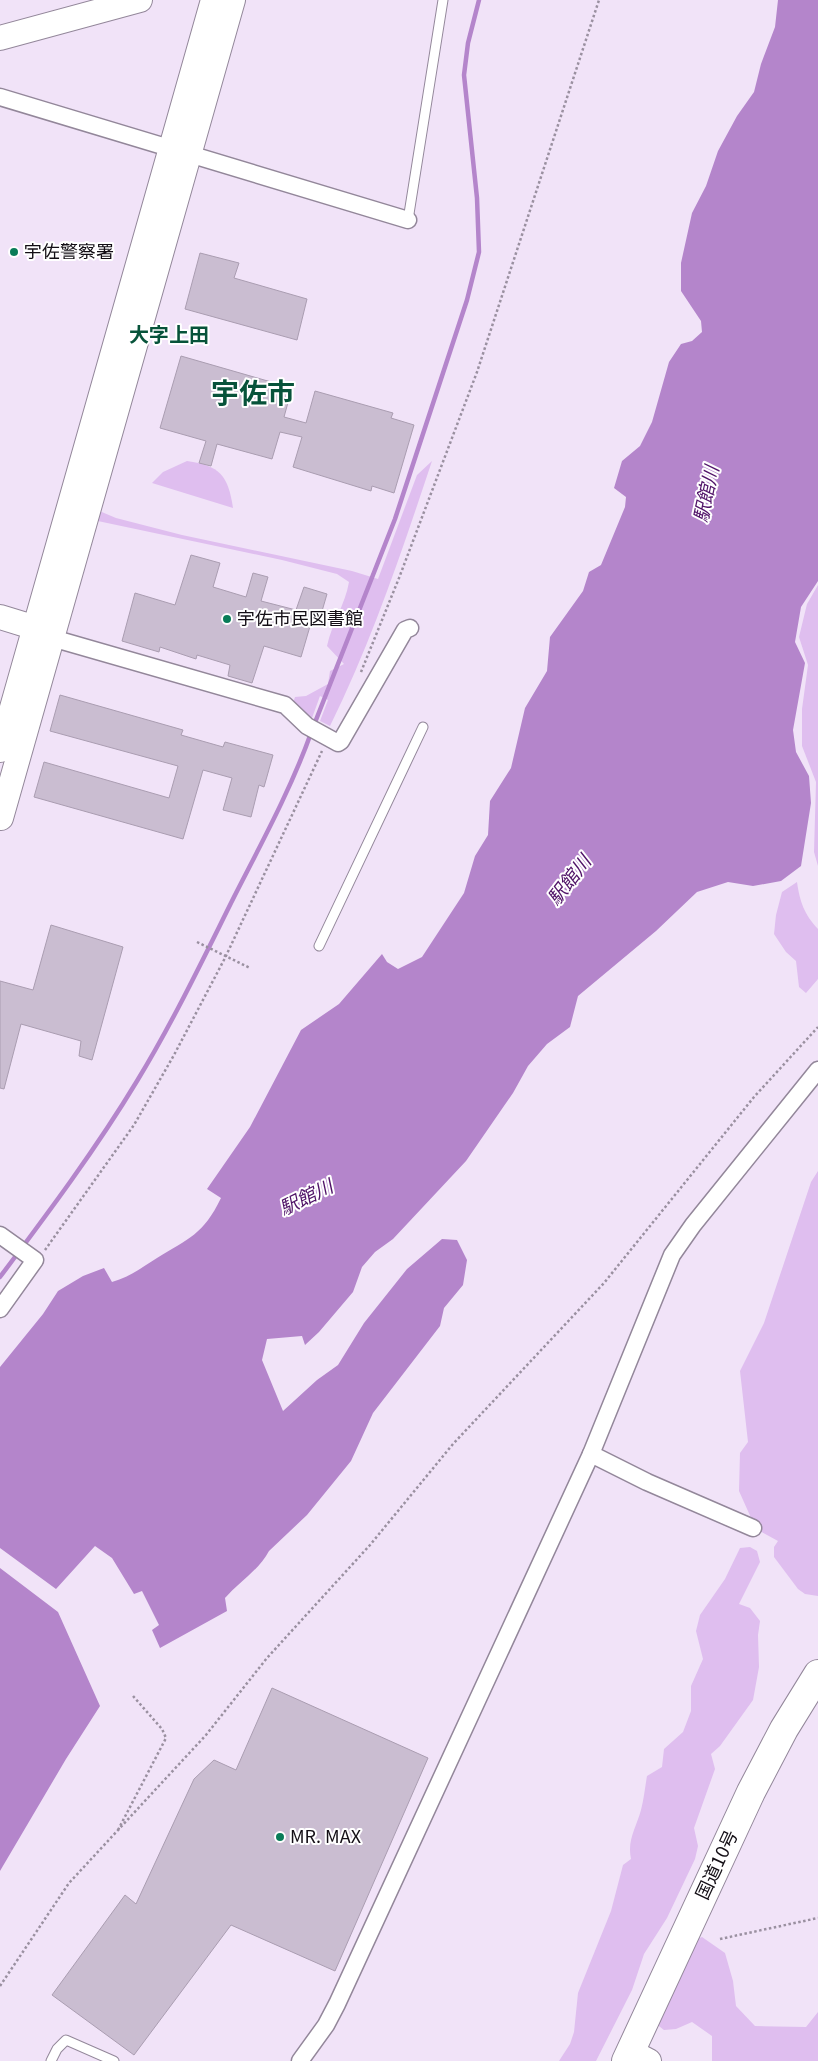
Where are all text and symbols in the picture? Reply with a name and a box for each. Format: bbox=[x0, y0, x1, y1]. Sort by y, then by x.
place label: 宇佐警察署 bbox=[24, 237, 114, 263]
marker: 宇佐警察署 bbox=[8, 246, 20, 258]
district label: 大字上田 bbox=[129, 319, 209, 348]
district label: 宇佐市 bbox=[211, 371, 295, 411]
water label: 駅館川 bbox=[685, 461, 724, 524]
place label: 宇佐市民図書館 bbox=[237, 604, 363, 630]
marker: 宇佐市民図書館 bbox=[221, 613, 233, 625]
water label: 駅館川 bbox=[540, 847, 597, 910]
water label: 駅館川 bbox=[274, 1170, 339, 1220]
place label: MR. MAX bbox=[290, 1822, 362, 1848]
street label: 国道10号 bbox=[688, 1825, 743, 1903]
marker: MR. MAX bbox=[274, 1831, 286, 1843]

